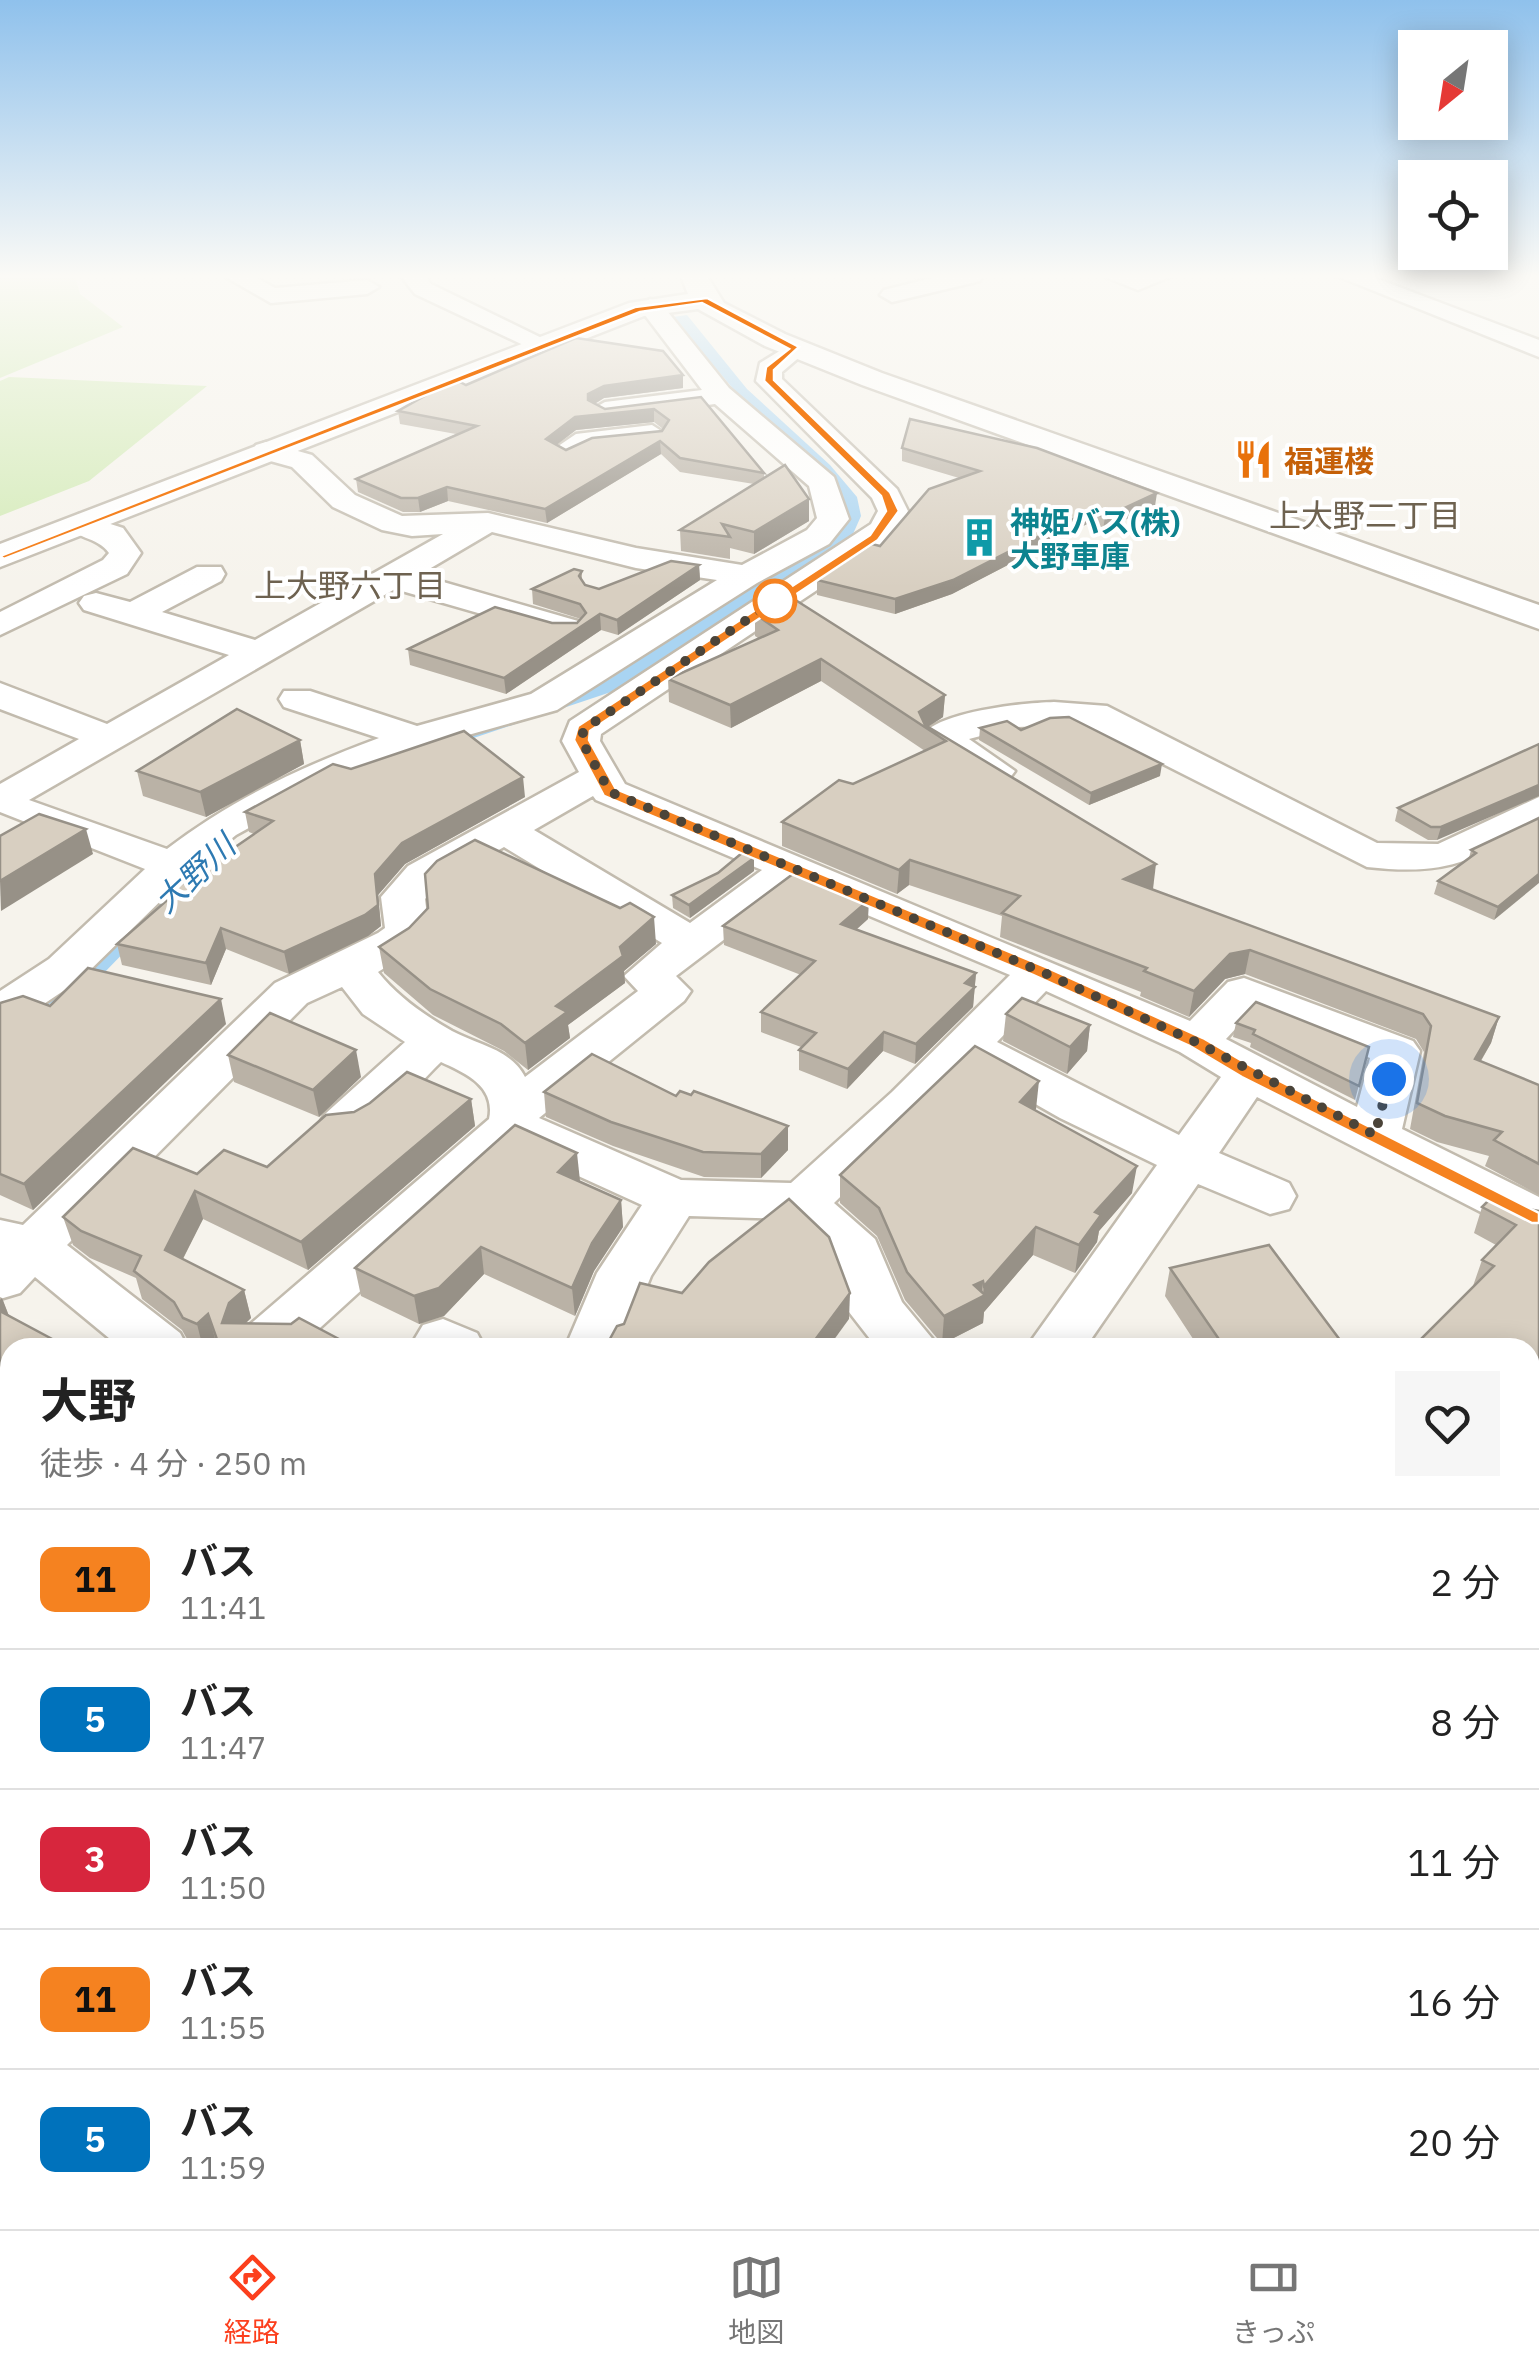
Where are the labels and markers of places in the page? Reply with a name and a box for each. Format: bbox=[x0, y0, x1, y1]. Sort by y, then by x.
restaurant icon: 福運楼 bbox=[1233, 439, 1275, 481]
place label: 福運楼 bbox=[1284, 441, 1374, 480]
place label: 神姫バス(株) 大野車庫 bbox=[1010, 502, 1180, 575]
building icon: 神姫バス(株) 大野車庫 bbox=[959, 517, 1001, 559]
unlabelled marker bbox=[754, 580, 796, 622]

